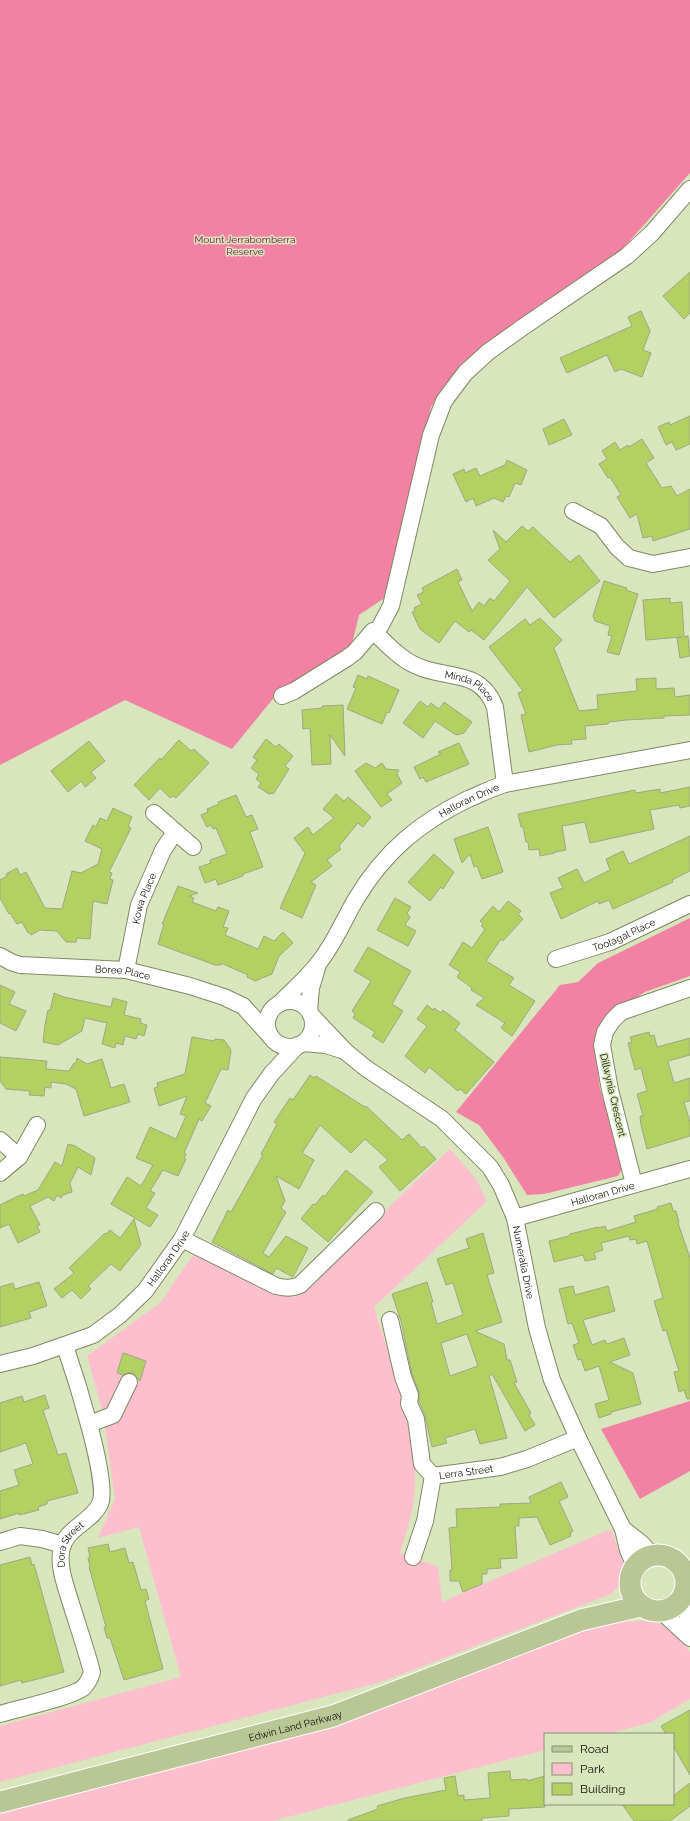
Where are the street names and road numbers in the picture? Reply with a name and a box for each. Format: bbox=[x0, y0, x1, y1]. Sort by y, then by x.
street label: Minda Place bbox=[444, 668, 497, 703]
street label: Halloran Drive bbox=[437, 781, 500, 819]
street label: Kowa Place bbox=[130, 871, 158, 925]
street label: Toolagal Place bbox=[591, 916, 657, 953]
street label: Boree Place bbox=[95, 963, 152, 981]
street label: Dillwynia Crescent bbox=[598, 1052, 628, 1139]
street label: Halloran Drive bbox=[570, 1179, 636, 1208]
street label: Numeralia Drive bbox=[511, 1225, 537, 1300]
street label: Halloran Drive bbox=[145, 1228, 191, 1288]
street label: Lerra Street bbox=[438, 1462, 494, 1481]
street label: Dora Street bbox=[55, 1518, 86, 1568]
street label: Edwin Land Parkway bbox=[247, 1707, 344, 1743]

